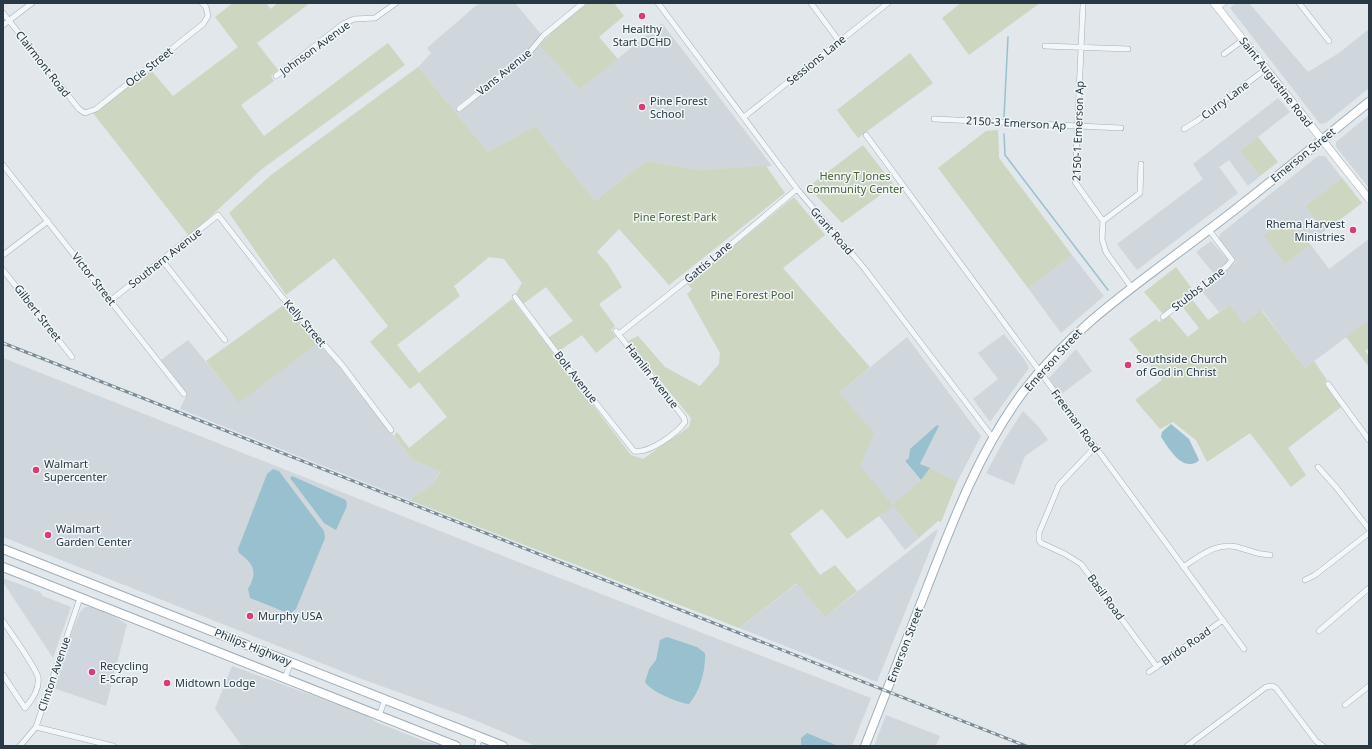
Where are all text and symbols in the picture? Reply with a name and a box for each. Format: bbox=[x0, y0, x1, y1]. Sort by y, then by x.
marker: Healthy Start DCHD bbox=[637, 11, 647, 21]
street label: Johnson Avenue bbox=[276, 17, 353, 79]
place label: Healthy Start DCHD bbox=[613, 21, 671, 49]
street label: Clairmont Road bbox=[13, 27, 74, 100]
street label: Sessions Lane bbox=[783, 31, 848, 88]
street label: Saint Augustine Road bbox=[1236, 34, 1316, 130]
street label: Ocie Street bbox=[122, 43, 176, 90]
street label: Vans Avenue bbox=[473, 45, 534, 98]
street label: Curry Lane bbox=[1198, 77, 1252, 123]
street label: 2150-1 Emerson Ap bbox=[1068, 80, 1087, 181]
place label: Pine Forest School bbox=[650, 93, 708, 121]
marker: Pine Forest School bbox=[637, 102, 647, 112]
street label: 2150-3 Emerson Ap bbox=[966, 112, 1067, 133]
street label: Emerson Street bbox=[1267, 124, 1338, 185]
park label: Henry T Jones Community Center bbox=[806, 168, 904, 196]
street label: Grant Road bbox=[808, 204, 857, 258]
park label: Pine Forest Park bbox=[633, 209, 717, 224]
place label: Rhema Harvest Ministries bbox=[1266, 216, 1345, 244]
street label: Southern Avenue bbox=[125, 224, 204, 291]
marker: Rhema Harvest Ministries bbox=[1348, 225, 1358, 235]
street label: Gattis Lane bbox=[681, 237, 735, 286]
street label: Victor Street bbox=[69, 249, 120, 308]
street label: Stubbs Lane bbox=[1168, 263, 1227, 314]
street label: Gilbert Street bbox=[11, 281, 65, 344]
park label: Pine Forest Pool bbox=[710, 287, 794, 302]
street label: Kelly Street bbox=[281, 296, 330, 349]
street label: Emerson Street bbox=[1020, 325, 1085, 394]
street label: Hamlin Avenue bbox=[622, 340, 682, 411]
street label: Bolt Avenue bbox=[551, 348, 601, 406]
place label: Southside Church of God in Christ bbox=[1136, 351, 1227, 379]
marker: Southside Church of God in Christ bbox=[1123, 360, 1133, 370]
street label: Freeman Road bbox=[1048, 386, 1105, 455]
place label: Walmart Supercenter bbox=[44, 456, 108, 484]
marker: Walmart Supercenter bbox=[31, 465, 41, 475]
place label: Walmart Garden Center bbox=[56, 521, 132, 549]
marker: Walmart Garden Center bbox=[43, 530, 53, 540]
street label: Basil Road bbox=[1085, 571, 1128, 623]
street label: Emerson Street bbox=[883, 605, 926, 685]
place label: Murphy USA bbox=[258, 608, 323, 623]
marker: Murphy USA bbox=[245, 611, 255, 621]
street label: Brido Road bbox=[1158, 623, 1213, 668]
street label: Philips Highway bbox=[212, 624, 294, 669]
street label: Clinton Avenue bbox=[34, 634, 73, 713]
place label: Recycling E-Scrap bbox=[100, 658, 148, 686]
marker: Recycling E-Scrap bbox=[87, 667, 97, 677]
place label: Midtown Lodge bbox=[175, 675, 255, 690]
marker: Midtown Lodge bbox=[162, 678, 172, 688]

